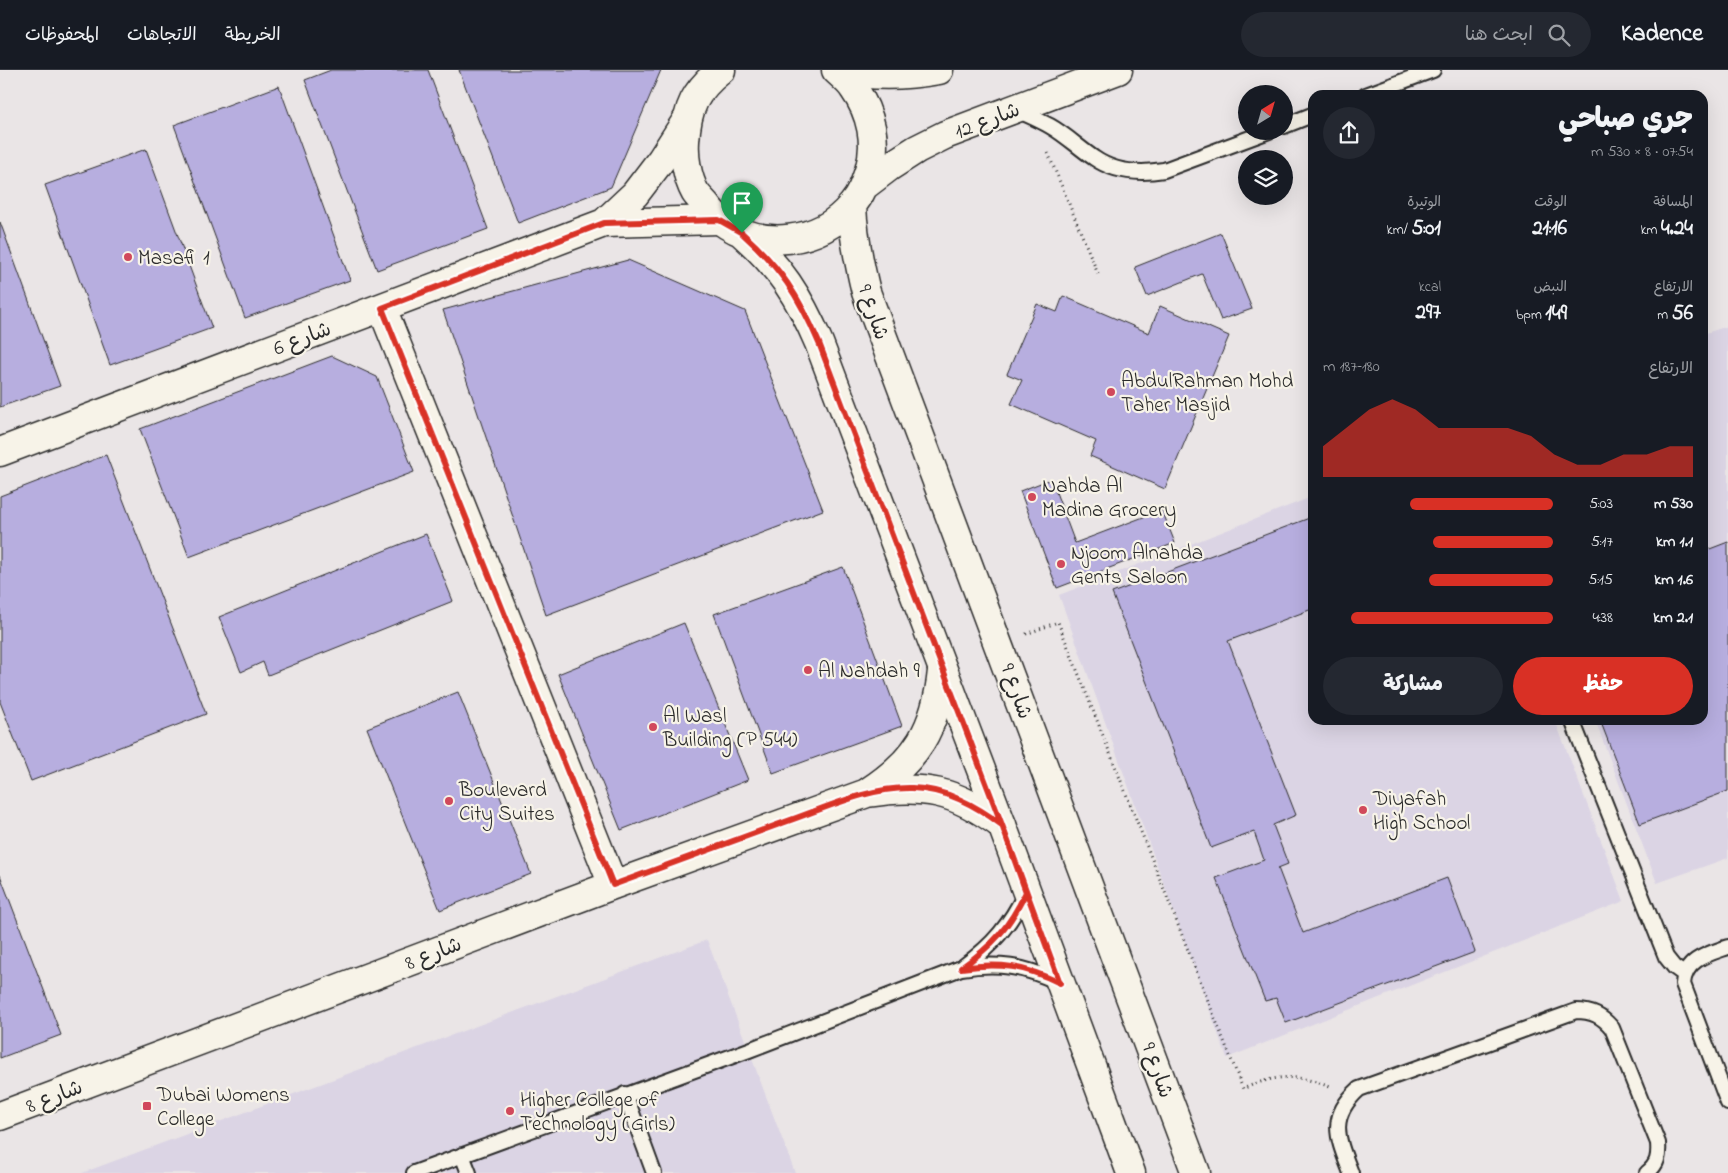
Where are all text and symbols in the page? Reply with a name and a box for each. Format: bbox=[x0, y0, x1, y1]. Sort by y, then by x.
search box bbox=[1241, 12, 1591, 57]
text: Kadence bbox=[1621, 17, 1703, 52]
icon: search bbox=[1545, 21, 1573, 49]
text: ابحث هنا bbox=[1465, 22, 1533, 49]
text: المحفوظات bbox=[25, 23, 99, 49]
text: الاتجاهات bbox=[127, 23, 197, 49]
text: الخريطة bbox=[225, 23, 281, 49]
north arrow bbox=[1238, 85, 1292, 140]
map controls bbox=[1238, 85, 1293, 205]
street label: شارع 12 bbox=[951, 96, 1025, 148]
text: جري صباحي bbox=[1558, 100, 1693, 141]
button: share bbox=[1323, 107, 1375, 159]
text: 07:54 · 8 × 530 m bbox=[1591, 140, 1693, 164]
button: layers bbox=[1238, 150, 1293, 205]
pin bbox=[721, 182, 763, 233]
icon: arrive bbox=[728, 189, 756, 217]
text: الوتيرة bbox=[1407, 192, 1441, 213]
text: الوقت bbox=[1534, 192, 1567, 213]
text: المسافة bbox=[1653, 192, 1693, 213]
text: 5:01 bbox=[1411, 214, 1441, 244]
text: 21:16 bbox=[1532, 214, 1567, 244]
text: 4.24 bbox=[1661, 214, 1693, 244]
text: /km bbox=[1387, 220, 1411, 241]
text: km bbox=[1640, 220, 1661, 241]
place label: Masafi 1 bbox=[138, 244, 210, 274]
marker: Masafi 1 bbox=[122, 251, 134, 263]
text: kcal bbox=[1419, 277, 1441, 298]
text: النبض bbox=[1534, 277, 1567, 298]
text: الارتفاع bbox=[1654, 277, 1693, 298]
street label: شارع 9 bbox=[849, 281, 896, 344]
text: 297 bbox=[1416, 298, 1441, 328]
text: 149 bbox=[1545, 299, 1567, 329]
text: 56 bbox=[1672, 299, 1693, 329]
text: bpm bbox=[1516, 305, 1545, 326]
text: m bbox=[1657, 305, 1672, 326]
street label: شارع 6 bbox=[269, 315, 336, 365]
text: 180–187 m bbox=[1323, 355, 1380, 379]
text: الارتفاع bbox=[1648, 357, 1693, 381]
place label: AbdulRahman Mohd Taher Masjid bbox=[1121, 367, 1293, 421]
marker: AbdulRahman Mohd Taher Masjid bbox=[1105, 386, 1117, 398]
place label: Nahda Al Madina Grocery bbox=[1042, 472, 1176, 528]
marker: Nahda Al Madina Grocery bbox=[1026, 491, 1038, 503]
text: 5:03 bbox=[1589, 492, 1613, 516]
text: 530 m bbox=[1654, 492, 1693, 516]
text: 5:17 bbox=[1591, 530, 1613, 554]
text: 1.1 km bbox=[1656, 530, 1693, 554]
place label: Njoom Alnahda Gents Saloon bbox=[1071, 539, 1203, 593]
marker: Njoom Alnahda Gents Saloon bbox=[1055, 558, 1067, 570]
text: 5:15 bbox=[1588, 568, 1613, 592]
text: 1.6 km bbox=[1654, 568, 1693, 592]
text: 4:38 bbox=[1592, 606, 1613, 630]
text: 2.1 km bbox=[1653, 606, 1693, 630]
place label: Al Nahdah 9 bbox=[818, 657, 921, 687]
button: مشاركة bbox=[1323, 657, 1503, 715]
button: حفظ bbox=[1513, 657, 1693, 715]
street label: شارع 9 bbox=[991, 660, 1039, 724]
marker: Al Nahdah 9 bbox=[802, 664, 814, 676]
place label: Al Wasl Building (P 544) bbox=[662, 702, 797, 758]
marker: Al Wasl Building (P 544) bbox=[647, 721, 659, 733]
place label: Boulevard City Suites bbox=[458, 776, 555, 832]
place label: Diyafah High School bbox=[1372, 785, 1470, 841]
marker: Boulevard City Suites bbox=[443, 795, 455, 807]
marker: Diyafah High School bbox=[1357, 804, 1369, 816]
street label: شارع 8 bbox=[401, 930, 466, 979]
street label: شارع 9 bbox=[1132, 1039, 1180, 1103]
street label: شارع 8 bbox=[22, 1073, 87, 1122]
place label: Dubai Womens College bbox=[156, 1081, 290, 1137]
place label: Higher College of Technology (Girls) bbox=[520, 1086, 675, 1142]
marker: Dubai Womens College bbox=[141, 1100, 153, 1112]
marker: Higher College of Technology (Girls) bbox=[504, 1105, 516, 1117]

